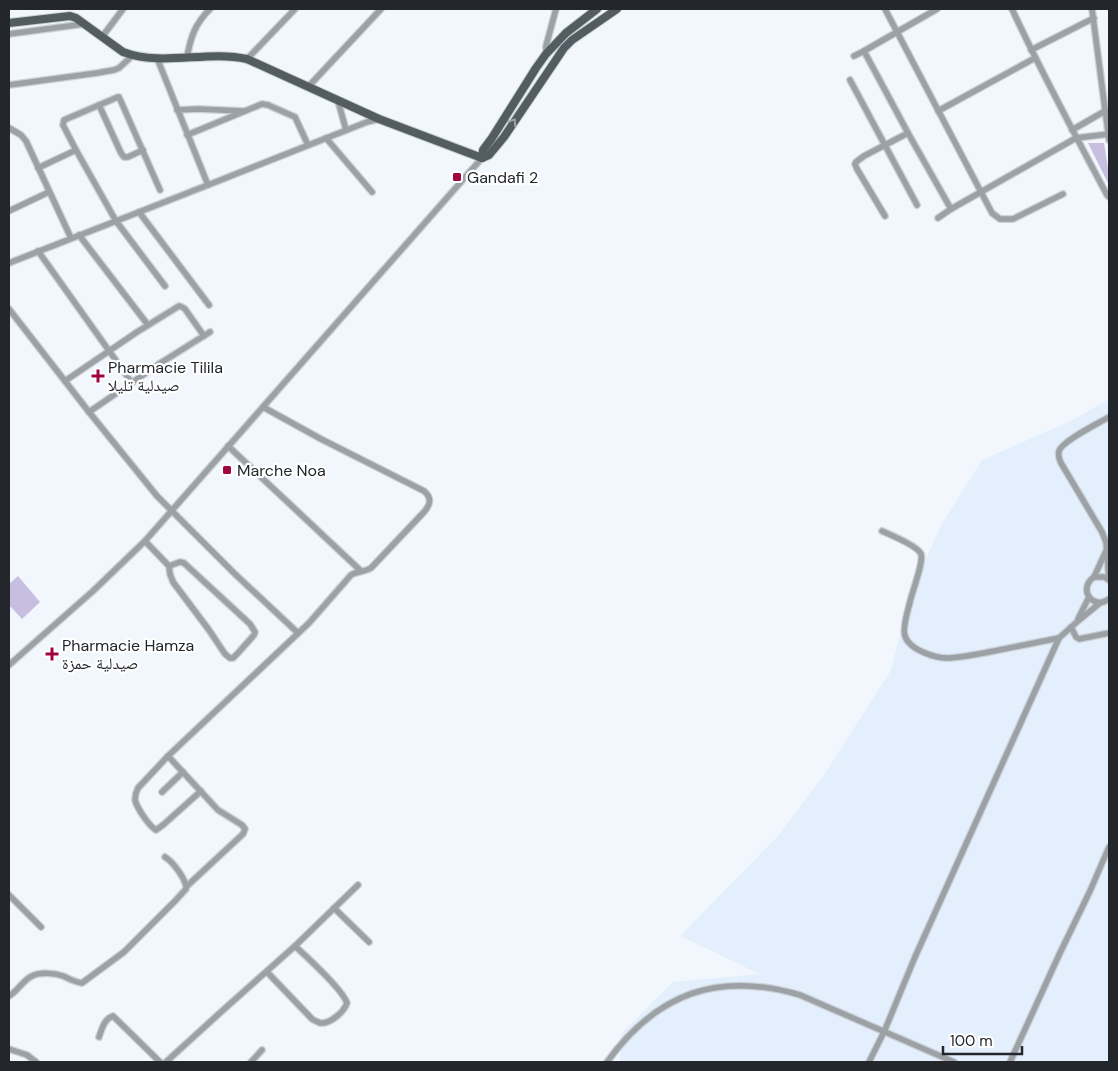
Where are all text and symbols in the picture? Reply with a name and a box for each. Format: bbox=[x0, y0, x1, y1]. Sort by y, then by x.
one-way arrow bbox=[507, 118, 517, 127]
place label: Gandafi 2 bbox=[467, 167, 538, 188]
marker: Gandafi 2 bbox=[451, 171, 463, 183]
place label: Pharmacie Tilila صيدلية تليلا bbox=[108, 357, 223, 396]
marker: Pharmacie Tilila صيدلية تليلا bbox=[92, 370, 104, 382]
place label: Marche Noa bbox=[237, 460, 326, 481]
marker: Marche Noa bbox=[221, 464, 233, 476]
place label: Pharmacie Hamza صيدلية حمزة bbox=[62, 635, 194, 674]
marker: Pharmacie Hamza صيدلية حمزة bbox=[46, 648, 58, 660]
scale bar bbox=[943, 1024, 1022, 1056]
text: 100 m bbox=[950, 1031, 993, 1051]

